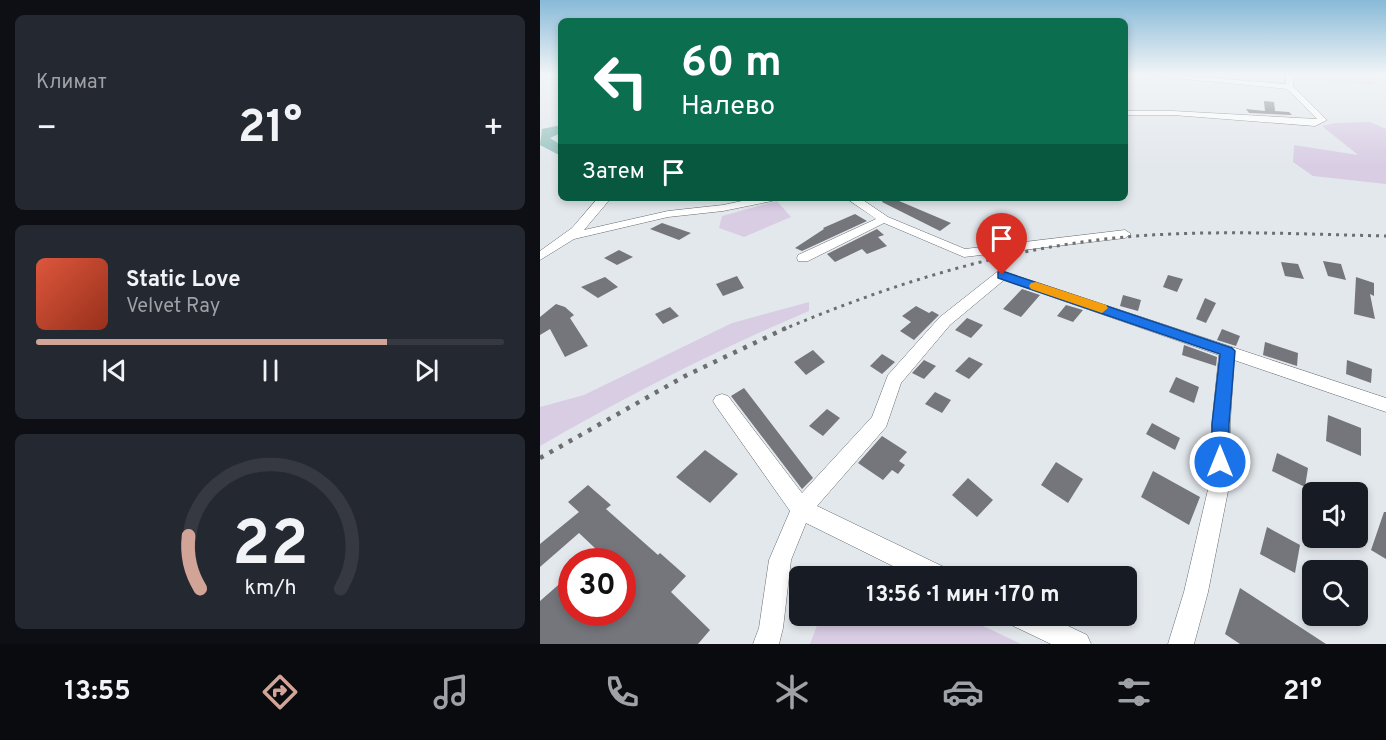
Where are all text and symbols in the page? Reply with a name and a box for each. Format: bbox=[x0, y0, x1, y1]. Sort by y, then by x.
text: 60 m bbox=[681, 38, 782, 91]
icon: left bbox=[582, 42, 660, 120]
text: Климат bbox=[36, 70, 107, 96]
text: Налево bbox=[681, 90, 775, 124]
text: 21° bbox=[238, 101, 302, 158]
text: − bbox=[36, 109, 57, 151]
text: + bbox=[483, 109, 504, 151]
icon: arrive bbox=[657, 156, 690, 189]
text: Затем bbox=[582, 159, 645, 186]
pin bbox=[976, 213, 1027, 275]
icon: arrive bbox=[985, 222, 1018, 255]
text: Static Love bbox=[126, 267, 240, 294]
text: Velvet Ray bbox=[126, 294, 220, 320]
icon: previous bbox=[98, 354, 131, 387]
icon: pause bbox=[254, 354, 287, 387]
icon: next bbox=[410, 354, 443, 387]
position arrow bbox=[1188, 430, 1252, 494]
map controls bbox=[1302, 482, 1368, 626]
button: sound bbox=[1302, 482, 1368, 548]
text: 22 bbox=[232, 508, 308, 587]
speed limit sign: 30 bbox=[558, 548, 636, 626]
button: search bbox=[1302, 560, 1368, 626]
text: km/h bbox=[244, 575, 296, 602]
text: 13:56 · 1 мин · 170 m bbox=[866, 582, 1060, 609]
icon: directions bbox=[259, 671, 301, 713]
icon: music bbox=[430, 671, 472, 713]
icon: phone bbox=[601, 671, 643, 713]
icon: climate bbox=[771, 671, 813, 713]
icon: car bbox=[942, 671, 984, 713]
icon: filters bbox=[1113, 671, 1155, 713]
text: 13:55 bbox=[64, 675, 131, 709]
text: 21° bbox=[1283, 675, 1322, 709]

